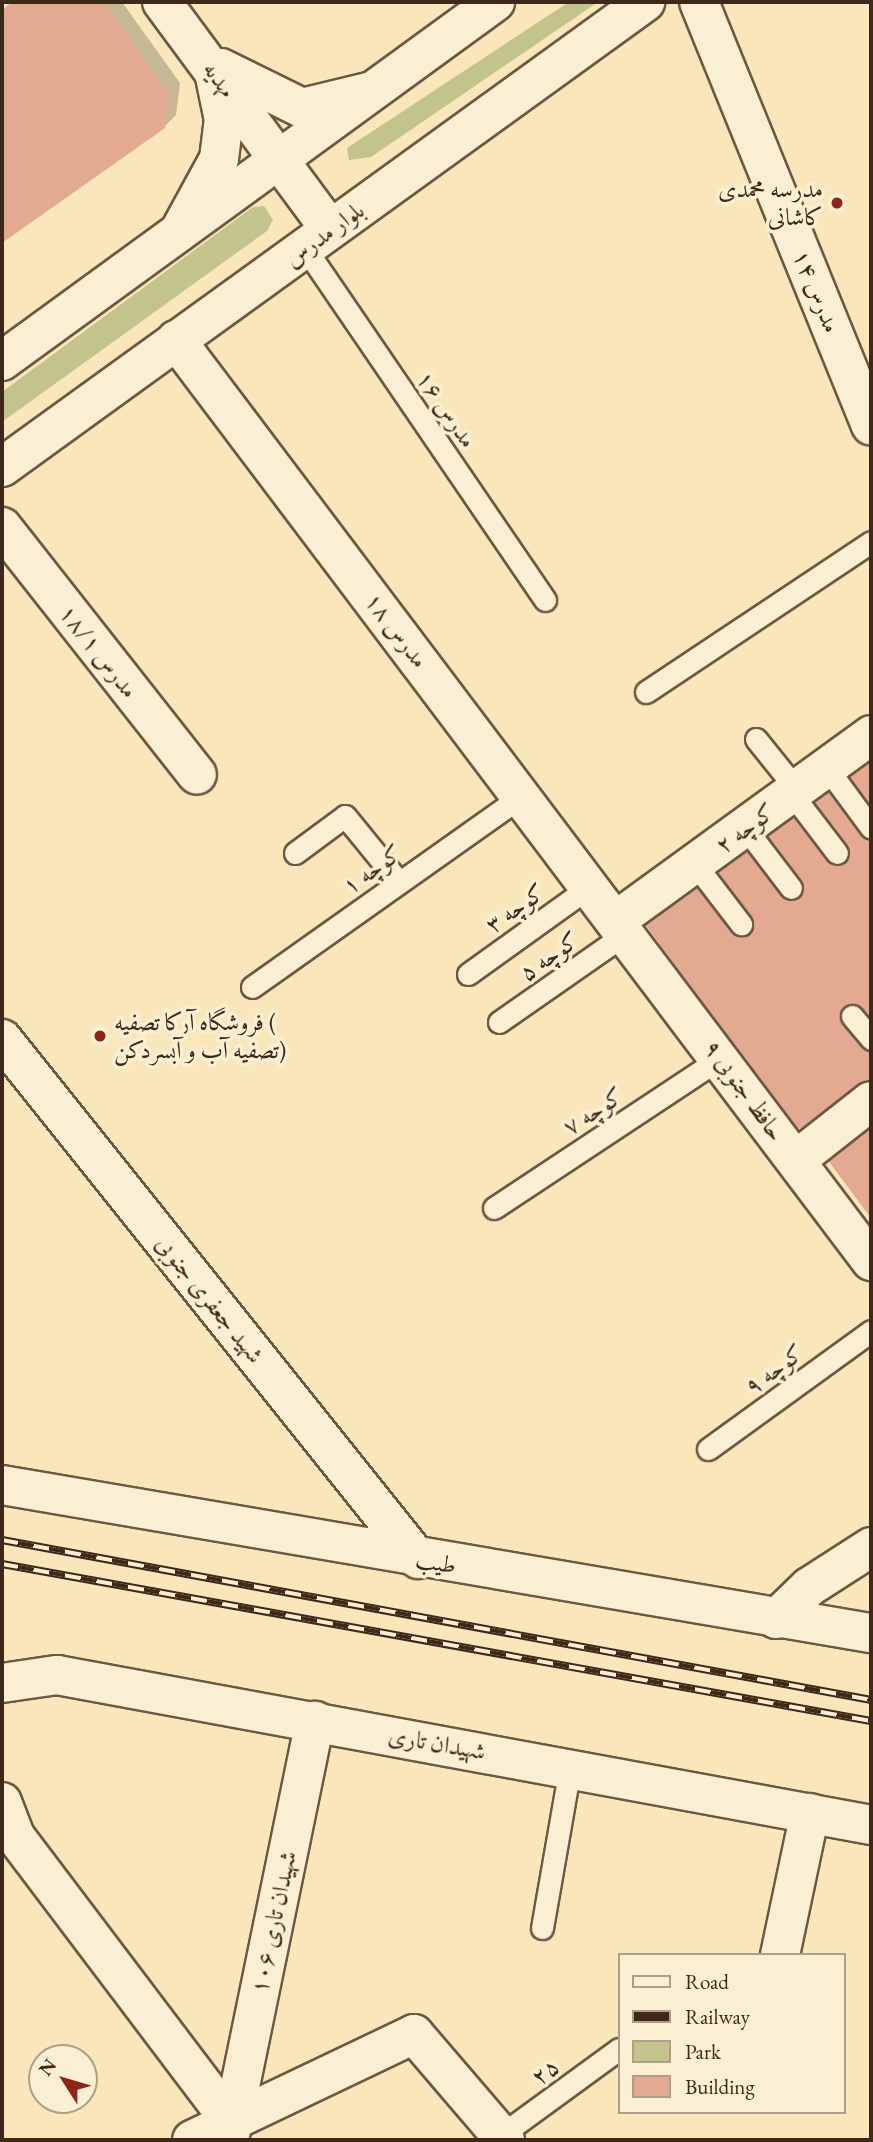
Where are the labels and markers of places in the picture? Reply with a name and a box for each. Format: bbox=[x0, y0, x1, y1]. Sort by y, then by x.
place label: مدرسه محمدی کاشانی bbox=[718, 175, 823, 231]
marker: مدرسه محمدی کاشانی bbox=[829, 195, 845, 211]
place label: فروشگاه آرکا تصفیه ( تصفیه آب و آبسردکن) bbox=[114, 1008, 286, 1064]
marker: فروشگاه آرکا تصفیه ( تصفیه آب و آبسردکن) bbox=[92, 1028, 108, 1044]

